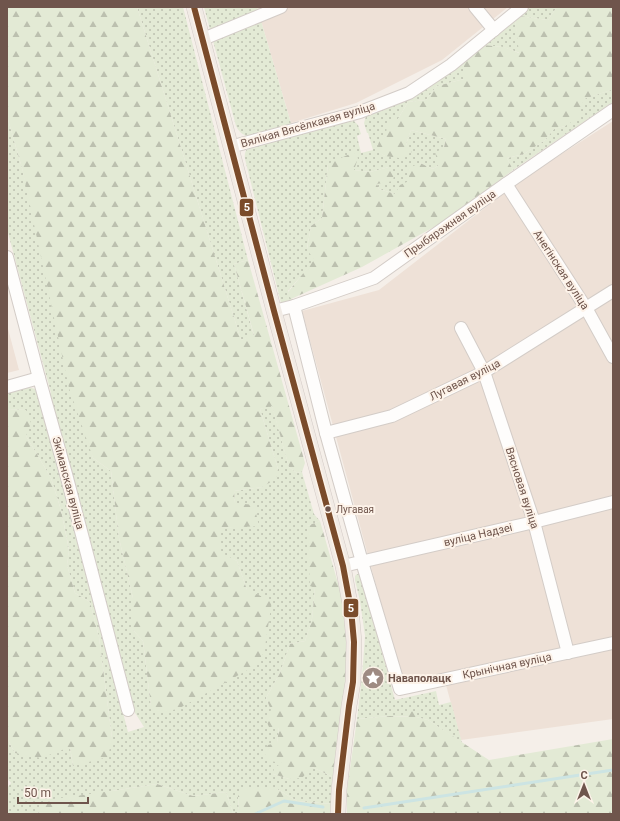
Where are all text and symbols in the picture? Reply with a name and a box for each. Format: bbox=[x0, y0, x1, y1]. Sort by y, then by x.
street label: Вялікая Вясёлкавая вуліца bbox=[239, 100, 377, 150]
street label: Прыбярэжная вуліца bbox=[402, 187, 498, 261]
line badge: 5 bbox=[239, 198, 254, 217]
text: 5 bbox=[244, 201, 250, 214]
street label: Анегінская вуліца bbox=[530, 228, 592, 312]
street label: Лугавая вуліца bbox=[428, 357, 502, 403]
street label: Экіманская вуліца bbox=[49, 435, 87, 531]
street label: Вясновая вуліца bbox=[503, 446, 541, 530]
marker: Лугавая bbox=[323, 504, 333, 514]
place label: Лугавая bbox=[336, 504, 374, 515]
street label: вуліца Надзеі bbox=[442, 521, 514, 549]
line badge: 5 bbox=[343, 598, 359, 618]
text: 5 bbox=[348, 602, 354, 615]
street label: Крынічная вуліца bbox=[461, 650, 553, 682]
place icon: Наваполацк bbox=[360, 665, 386, 691]
place label: Наваполацк bbox=[388, 672, 452, 685]
north arrow bbox=[564, 765, 604, 805]
text: С bbox=[580, 769, 588, 782]
scale bar bbox=[18, 779, 88, 805]
text: 50 m bbox=[24, 786, 51, 800]

